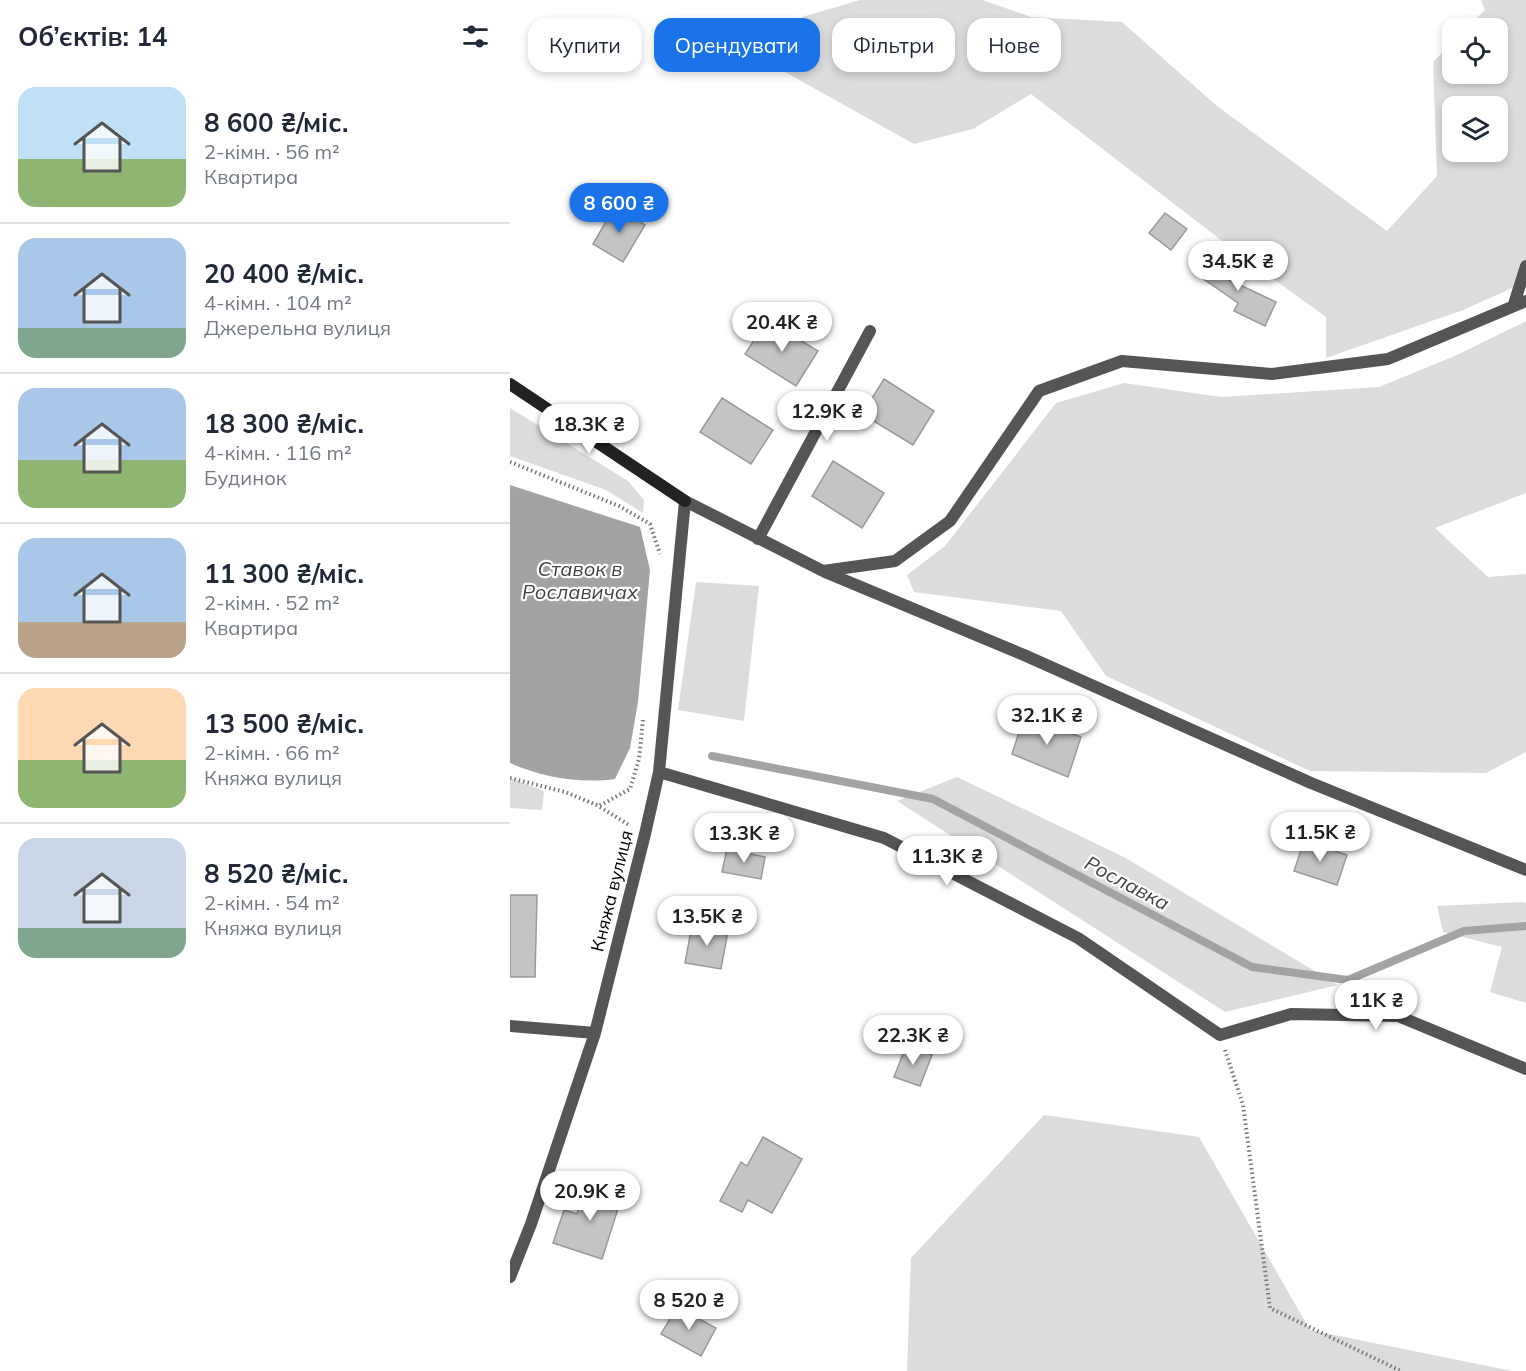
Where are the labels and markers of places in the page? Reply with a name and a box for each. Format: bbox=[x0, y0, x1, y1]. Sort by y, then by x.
pin: 8 600 ₴ bbox=[564, 183, 674, 234]
pin: 34.5K ₴ bbox=[1183, 241, 1293, 292]
pin: 20.4K ₴ bbox=[727, 302, 837, 353]
pin: 12.9K ₴ bbox=[772, 391, 882, 442]
pin: 18.3K ₴ bbox=[534, 404, 644, 455]
pin: 32.1K ₴ bbox=[992, 695, 1102, 746]
pin: 11.5K ₴ bbox=[1265, 812, 1375, 863]
pin: 13.3K ₴ bbox=[689, 813, 799, 864]
pin: 11.3K ₴ bbox=[892, 836, 1002, 887]
pin: 13.5K ₴ bbox=[652, 896, 762, 947]
pin: 11K ₴ bbox=[1334, 980, 1418, 1031]
pin: 22.3K ₴ bbox=[858, 1015, 968, 1066]
pin: 20.9K ₴ bbox=[535, 1171, 645, 1222]
pin: 8 520 ₴ bbox=[634, 1280, 744, 1331]

